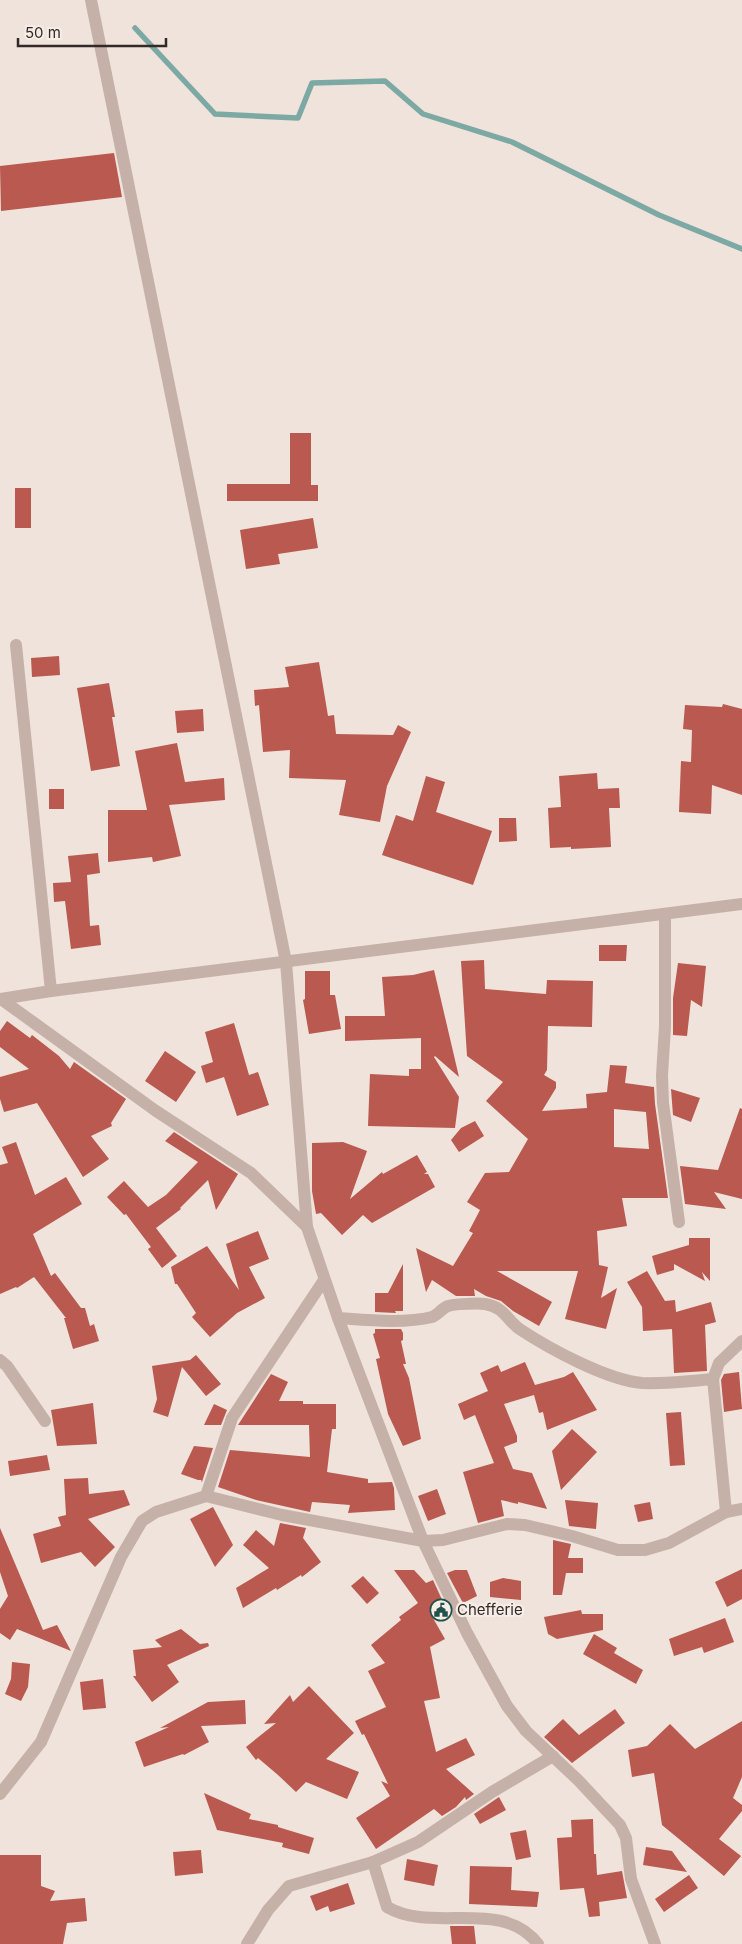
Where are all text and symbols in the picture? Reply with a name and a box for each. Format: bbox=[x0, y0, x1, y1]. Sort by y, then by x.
scale bar bbox=[18, 15, 165, 47]
text: 50 m bbox=[25, 23, 61, 42]
public building icon: Chefferie bbox=[429, 1598, 453, 1622]
place label: Chefferie bbox=[457, 1600, 523, 1619]

